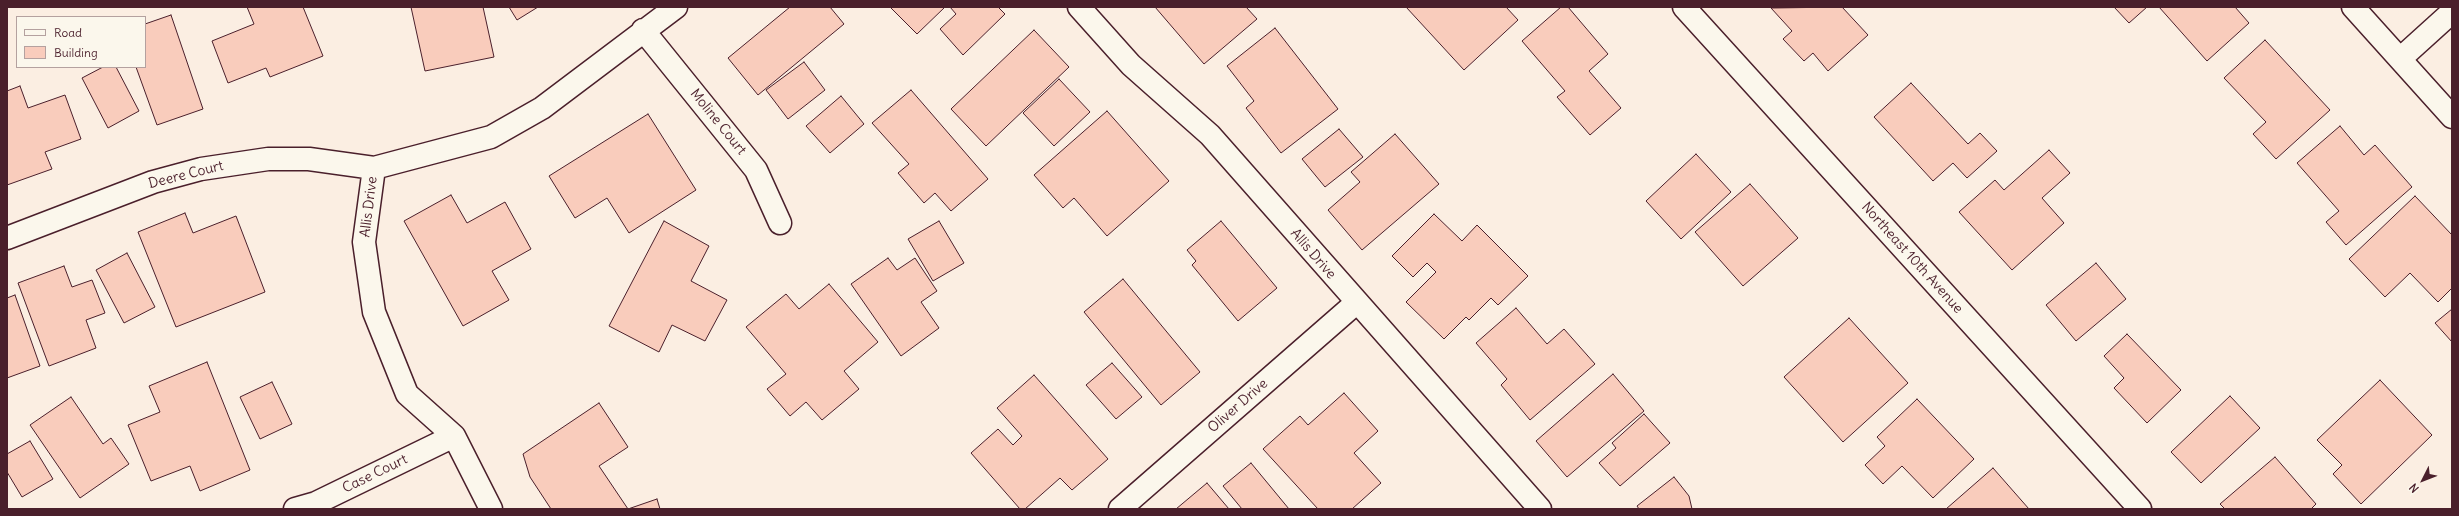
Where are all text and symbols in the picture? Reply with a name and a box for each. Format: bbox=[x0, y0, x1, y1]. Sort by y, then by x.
legend bbox=[16, 16, 146, 68]
text: Road bbox=[54, 25, 82, 40]
text: Building bbox=[54, 45, 98, 60]
street label: Moline Court bbox=[686, 86, 750, 158]
street label: Deere Court bbox=[147, 158, 225, 192]
street label: Allis Drive bbox=[357, 176, 381, 238]
street label: Northeast 10th Avenue bbox=[1858, 199, 1966, 317]
street label: Allis Drive bbox=[1287, 225, 1339, 283]
street label: Oliver Drive bbox=[1205, 376, 1271, 436]
street label: Case Court bbox=[340, 451, 410, 497]
north arrow bbox=[2403, 460, 2443, 500]
text: N bbox=[2406, 481, 2422, 496]

